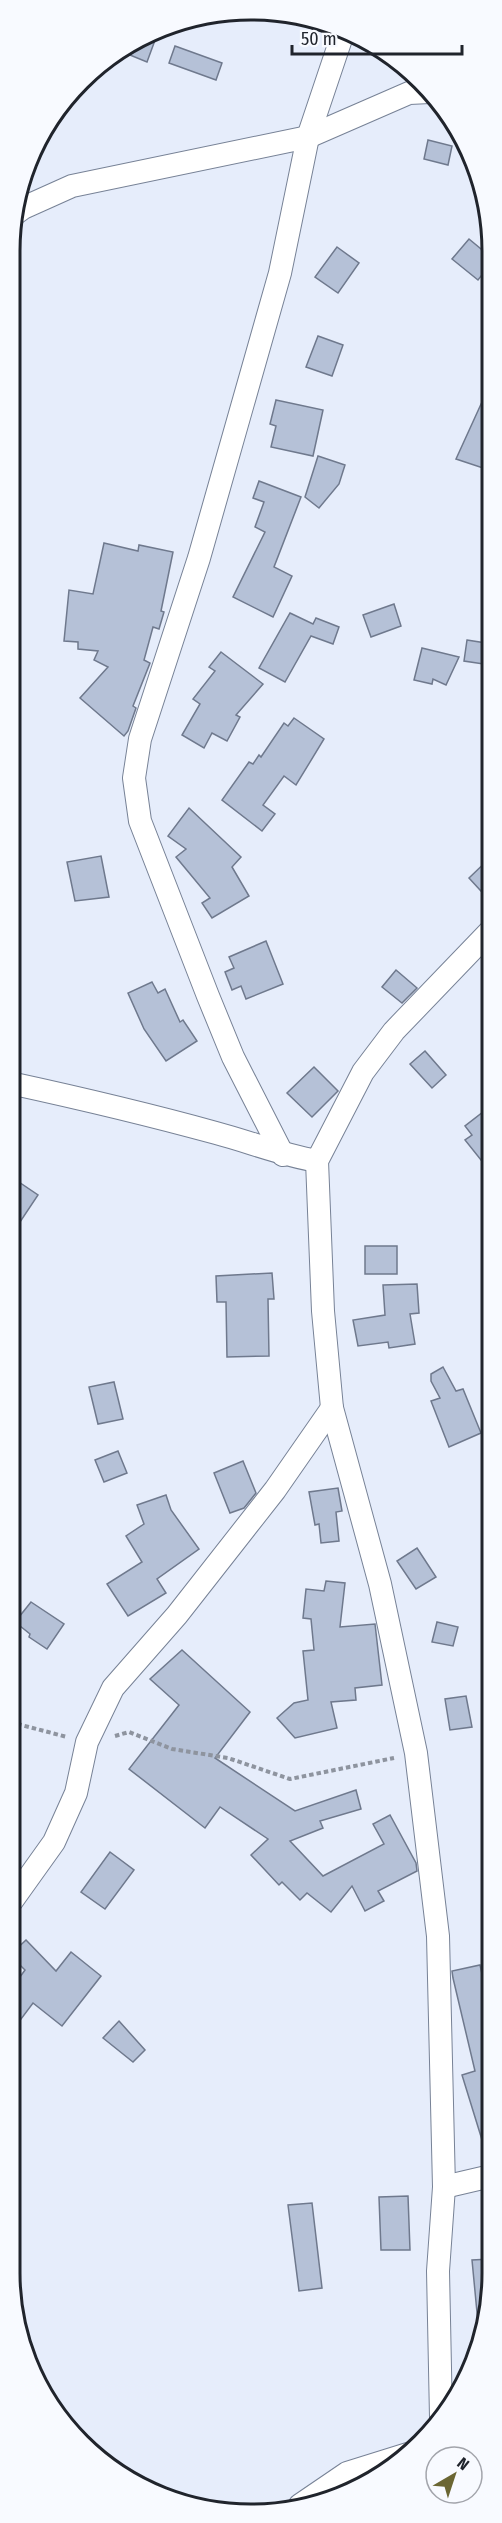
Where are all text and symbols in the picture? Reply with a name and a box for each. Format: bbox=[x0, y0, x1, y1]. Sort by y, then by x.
scale bar bbox=[292, 18, 462, 56]
text: 50 m bbox=[301, 28, 337, 50]
north arrow bbox=[424, 2445, 484, 2505]
text: N bbox=[453, 2453, 473, 2474]

